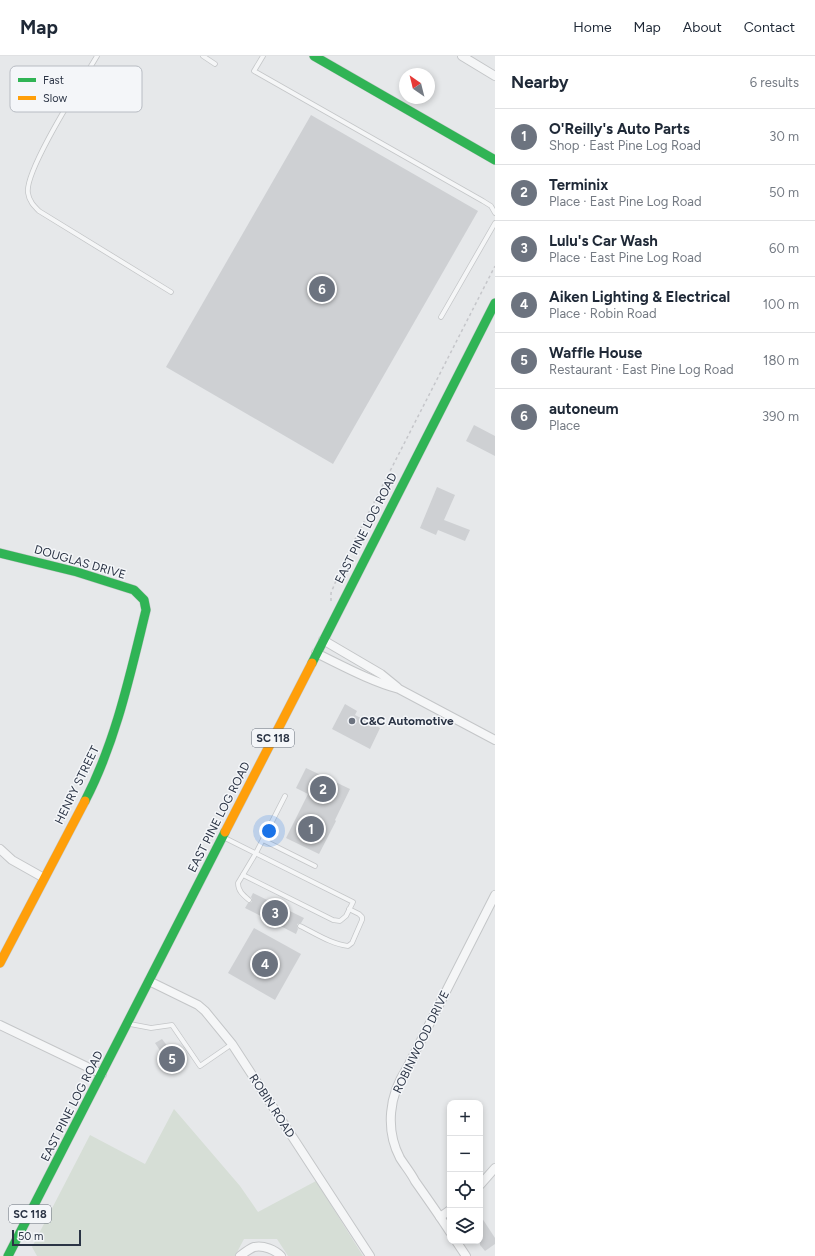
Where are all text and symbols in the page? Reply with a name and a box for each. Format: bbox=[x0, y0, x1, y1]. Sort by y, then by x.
text: Map bbox=[20, 16, 58, 39]
text: Home bbox=[573, 19, 612, 36]
text: Map bbox=[634, 19, 661, 36]
text: About bbox=[683, 19, 722, 36]
text: Contact bbox=[744, 19, 795, 36]
legend bbox=[10, 66, 142, 112]
north arrow bbox=[399, 68, 435, 104]
text: Nearby bbox=[511, 72, 569, 92]
text: Fast bbox=[43, 74, 64, 87]
text: 6 results bbox=[750, 75, 799, 90]
text: Slow bbox=[43, 92, 67, 105]
text: O'Reilly's Auto Parts bbox=[549, 120, 690, 138]
text: 1 bbox=[521, 129, 527, 144]
text: 30 m bbox=[769, 129, 799, 144]
text: Shop · East Pine Log Road bbox=[549, 138, 701, 153]
text: Terminix bbox=[549, 176, 608, 194]
text: 2 bbox=[520, 185, 528, 200]
text: 50 m bbox=[769, 185, 799, 200]
text: Place · East Pine Log Road bbox=[549, 194, 702, 209]
text: Lulu's Car Wash bbox=[549, 232, 658, 250]
text: 3 bbox=[520, 241, 528, 256]
text: 60 m bbox=[769, 241, 799, 256]
text: Place · East Pine Log Road bbox=[549, 250, 702, 265]
pin: 6 bbox=[309, 274, 335, 304]
text: Aiken Lighting & Electrical bbox=[549, 288, 730, 306]
text: 4 bbox=[520, 297, 528, 312]
text: 100 m bbox=[763, 297, 799, 312]
text: Place · Robin Road bbox=[549, 306, 657, 321]
text: Waffle House bbox=[549, 344, 642, 362]
text: 5 bbox=[520, 353, 528, 368]
text: 180 m bbox=[763, 353, 799, 368]
text: Restaurant · East Pine Log Road bbox=[549, 362, 734, 377]
text: autoneum bbox=[549, 400, 619, 418]
text: 6 bbox=[520, 409, 528, 424]
text: 390 m bbox=[762, 409, 799, 424]
text: Place bbox=[549, 418, 580, 433]
street label: EAST PINE LOG ROAD bbox=[332, 470, 400, 586]
street label: DOUGLAS DRIVE bbox=[33, 542, 127, 582]
place label: C&C Automotive bbox=[360, 714, 454, 728]
marker: C&C Automotive bbox=[347, 716, 357, 726]
road number: SC 118 bbox=[252, 729, 294, 747]
street label: HENRY STREET bbox=[52, 743, 102, 826]
street label: EAST PINE LOG ROAD bbox=[185, 759, 253, 875]
pin: 2 bbox=[310, 774, 336, 804]
pin: 1 bbox=[298, 814, 324, 844]
your location bbox=[259, 821, 279, 841]
pin: 3 bbox=[262, 898, 288, 928]
pin: 4 bbox=[252, 949, 278, 979]
street label: ROBINWOOD DRIVE bbox=[390, 988, 452, 1096]
pin: 5 bbox=[159, 1044, 185, 1074]
street label: EAST PINE LOG ROAD bbox=[38, 1048, 106, 1164]
street label: ROBIN ROAD bbox=[246, 1072, 298, 1140]
map controls bbox=[447, 1100, 483, 1244]
button: + bbox=[447, 1100, 483, 1136]
button: − bbox=[447, 1136, 483, 1172]
button: locate bbox=[447, 1172, 483, 1208]
road number: SC 118 bbox=[9, 1205, 51, 1223]
button: layers bbox=[447, 1208, 483, 1244]
scale bar bbox=[12, 1228, 81, 1247]
text: 50 m bbox=[18, 1230, 43, 1243]

